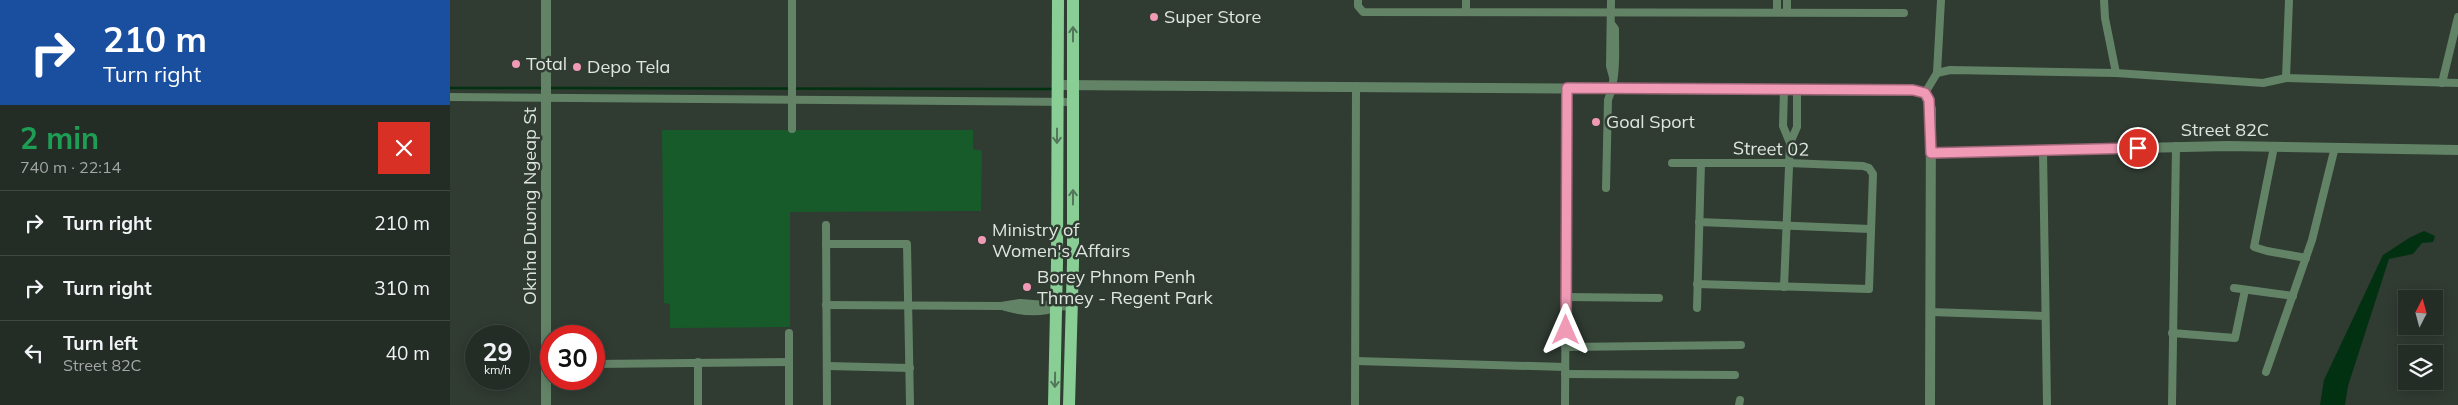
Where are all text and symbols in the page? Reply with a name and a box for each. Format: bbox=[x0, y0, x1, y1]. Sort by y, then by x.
place label: Super Store bbox=[1164, 5, 1261, 28]
marker: Super Store bbox=[1148, 11, 1160, 23]
text: 210 m bbox=[103, 17, 207, 61]
icon: right bbox=[20, 20, 85, 85]
one-way arrow bbox=[1068, 26, 1078, 42]
place label: Total bbox=[526, 52, 567, 75]
place label: Depo Tela bbox=[587, 55, 670, 78]
marker: Total bbox=[510, 58, 522, 70]
text: Turn right bbox=[103, 60, 201, 88]
marker: Depo Tela bbox=[571, 61, 583, 73]
street label: Oknha Duong Ngeap St bbox=[518, 107, 541, 305]
place label: Goal Sport bbox=[1606, 110, 1695, 133]
marker: Goal Sport bbox=[1590, 116, 1602, 128]
street label: Street 82C bbox=[2181, 118, 2269, 141]
text: 2 min bbox=[20, 119, 99, 157]
button: close bbox=[378, 122, 430, 174]
pin bbox=[2117, 127, 2159, 169]
one-way arrow bbox=[1053, 128, 1062, 144]
icon: arrive bbox=[2124, 134, 2152, 162]
street label: Street 02 bbox=[1733, 136, 1809, 161]
text: 740 m · 22:14 bbox=[20, 157, 121, 177]
one-way arrow bbox=[1068, 189, 1078, 205]
icon: right bbox=[20, 209, 48, 237]
text: Turn right bbox=[63, 211, 152, 235]
text: 210 m bbox=[374, 211, 430, 235]
place label: Ministry of Women's Affairs bbox=[992, 218, 1130, 262]
marker: Ministry of Women's Affairs bbox=[976, 234, 988, 246]
place label: Borey Phnom Penh Thmey - Regent Park bbox=[1037, 265, 1213, 309]
icon: right bbox=[20, 274, 48, 302]
text: Turn right bbox=[63, 276, 152, 300]
text: 310 m bbox=[374, 276, 430, 300]
marker: Borey Phnom Penh Thmey - Regent Park bbox=[1021, 281, 1033, 293]
north arrow bbox=[2398, 290, 2442, 335]
map controls bbox=[2398, 290, 2443, 390]
position arrow bbox=[1539, 303, 1591, 355]
speed limit sign: 30 bbox=[540, 325, 605, 390]
text: Turn left bbox=[63, 331, 138, 355]
text: 29 bbox=[482, 336, 513, 367]
icon: left bbox=[20, 339, 48, 367]
text: 40 m bbox=[386, 341, 430, 365]
button: layers bbox=[2398, 345, 2443, 390]
text: Street 82C bbox=[63, 355, 142, 375]
text: km/h bbox=[484, 362, 511, 377]
one-way arrow bbox=[1050, 372, 1059, 388]

